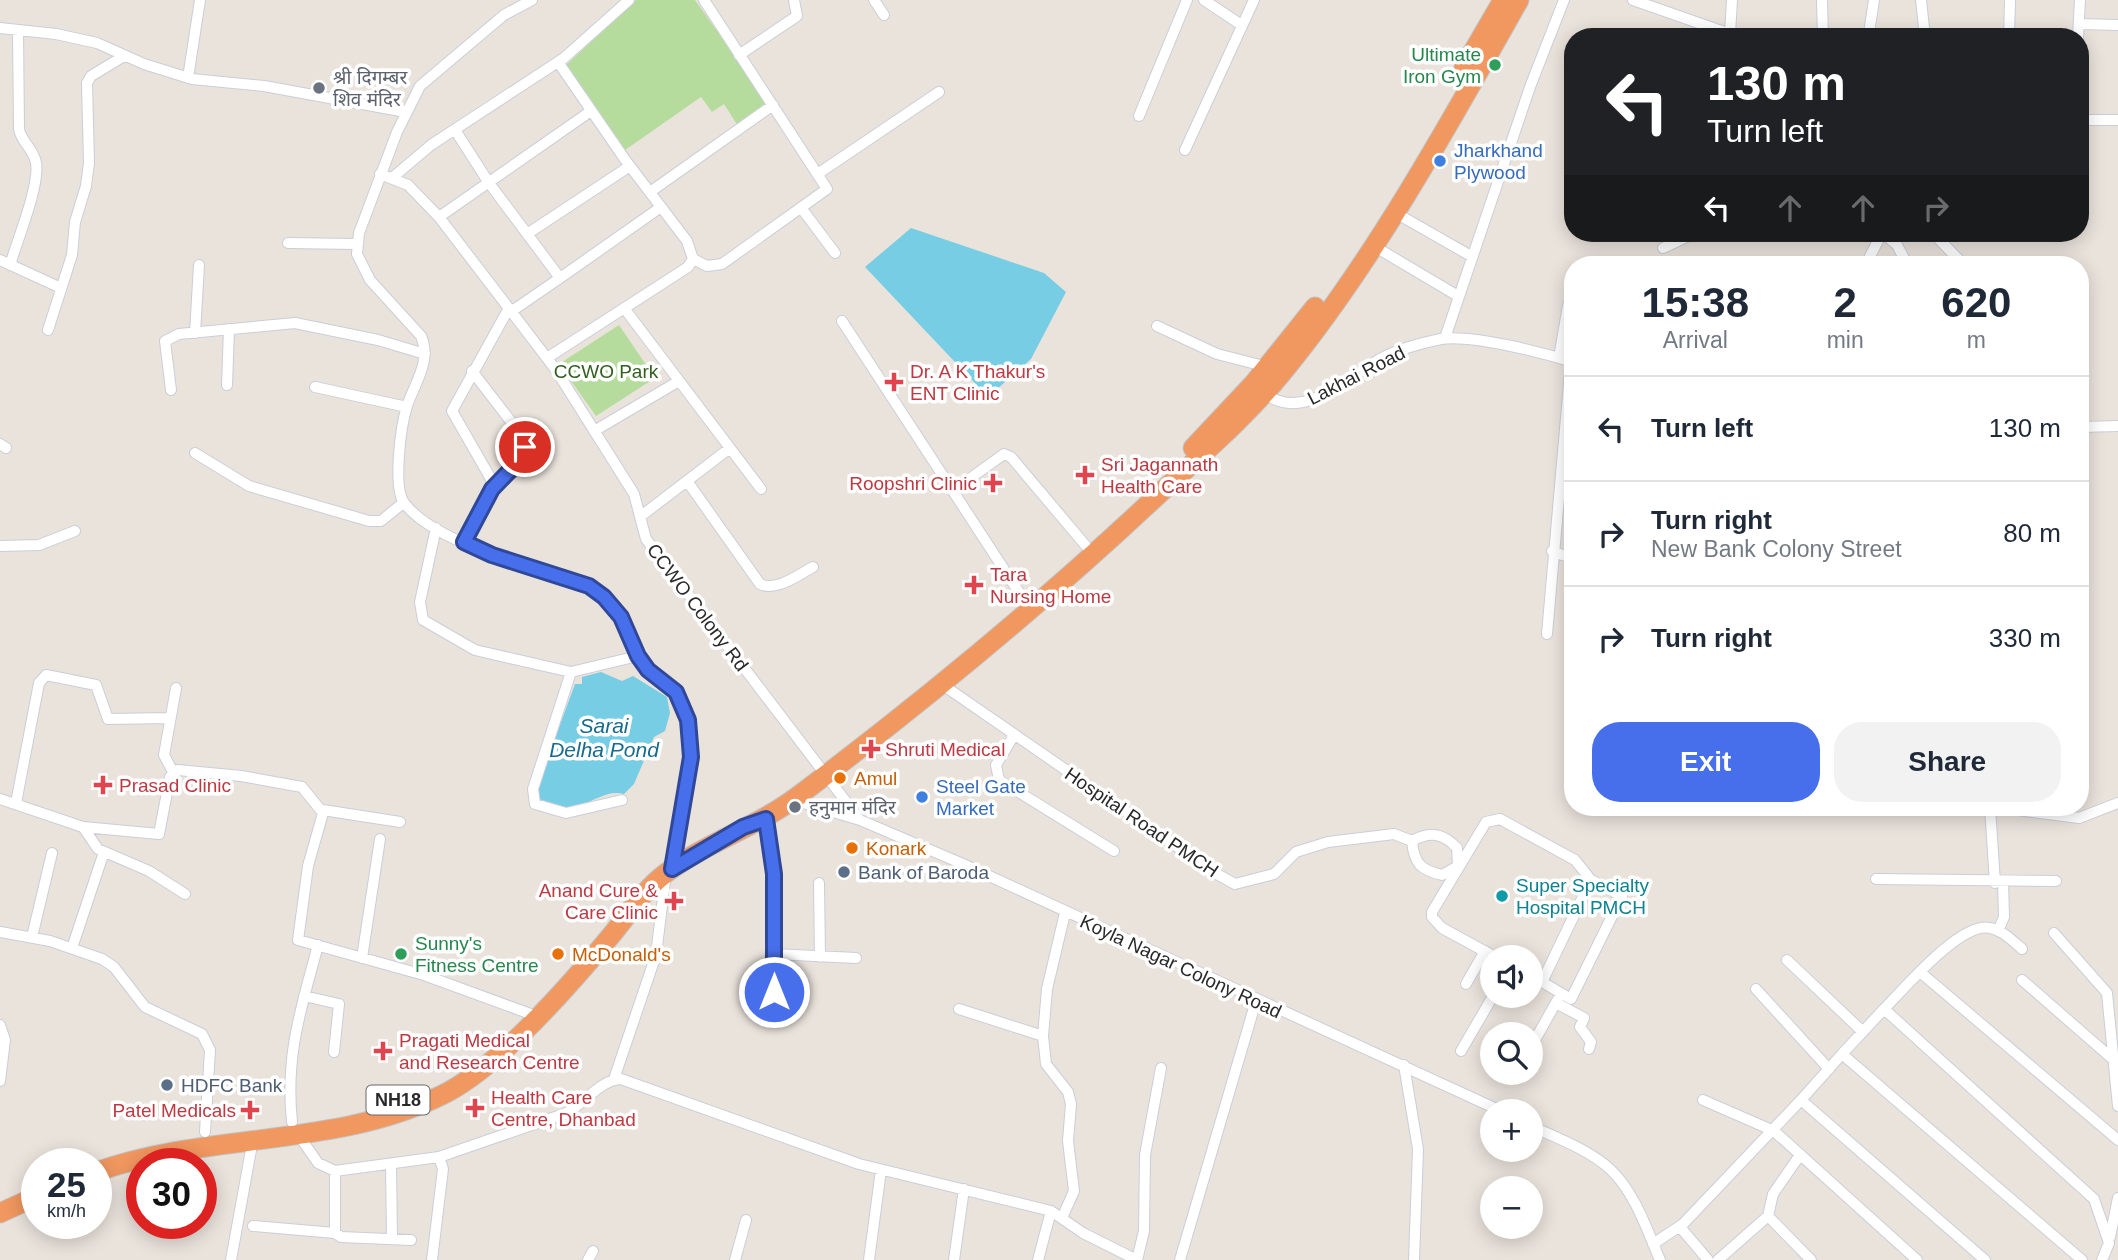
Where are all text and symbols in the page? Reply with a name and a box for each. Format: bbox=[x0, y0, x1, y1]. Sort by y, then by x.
place label: Ultimate Iron Gym bbox=[1403, 44, 1481, 87]
icon: left bbox=[1592, 56, 1683, 147]
text: 130 m bbox=[1707, 56, 1846, 110]
marker: Ultimate Iron Gym bbox=[1487, 57, 1503, 73]
place label: श्री दिगम्बर शिव मंदिर bbox=[333, 67, 408, 110]
marker: श्री दिगम्बर शिव मंदिर bbox=[311, 80, 327, 96]
text: Turn left bbox=[1707, 113, 1823, 149]
place label: Jharkhand Plywood bbox=[1454, 140, 1543, 183]
marker: Jharkhand Plywood bbox=[1432, 153, 1448, 169]
icon: left bbox=[1698, 189, 1736, 227]
icon: ahead bbox=[1771, 189, 1809, 227]
icon: ahead bbox=[1844, 189, 1882, 227]
icon: right bbox=[1917, 189, 1955, 227]
text: 15:38 bbox=[1642, 279, 1749, 326]
text: 2 bbox=[1833, 279, 1857, 326]
text: 620 bbox=[1941, 279, 2011, 326]
text: Arrival bbox=[1663, 327, 1728, 353]
text: min bbox=[1827, 327, 1864, 353]
text: m bbox=[1967, 327, 1986, 353]
street label: Lakhai Road bbox=[1304, 342, 1409, 409]
park label: CCWO Park bbox=[554, 361, 659, 382]
place label: Dr. A K Thakur's ENT Clinic bbox=[910, 361, 1045, 404]
marker: Dr. A K Thakur's ENT Clinic bbox=[884, 372, 904, 392]
icon: left bbox=[1592, 410, 1630, 448]
text: Turn left bbox=[1651, 413, 1753, 443]
text: 130 m bbox=[1989, 413, 2061, 443]
pin bbox=[495, 417, 555, 477]
icon: arrive bbox=[506, 428, 544, 466]
place label: Sri Jagannath Health Care bbox=[1101, 454, 1218, 497]
marker: Sri Jagannath Health Care bbox=[1075, 465, 1095, 485]
place label: Roopshri Clinic bbox=[849, 473, 977, 494]
marker: Roopshri Clinic bbox=[983, 473, 1003, 493]
text: Turn right bbox=[1651, 505, 1772, 535]
icon: right bbox=[1592, 515, 1630, 553]
text: 80 m bbox=[2003, 518, 2061, 548]
text: New Bank Colony Street bbox=[1651, 536, 1902, 562]
street label: CCWO Colony Rd bbox=[643, 539, 752, 675]
place label: Tara Nursing Home bbox=[990, 564, 1111, 607]
marker: Tara Nursing Home bbox=[964, 575, 984, 595]
icon: right bbox=[1592, 620, 1630, 658]
text: Turn right bbox=[1651, 623, 1772, 653]
text: 330 m bbox=[1989, 623, 2061, 653]
water label: Sarai Delha Pond bbox=[549, 714, 660, 761]
button: Exit bbox=[1592, 722, 1820, 802]
button: Share bbox=[1834, 722, 2061, 802]
place label: Shruti Medical bbox=[885, 739, 1005, 760]
marker: Shruti Medical bbox=[863, 741, 879, 757]
street label: Hospital Road PMCH bbox=[1061, 763, 1222, 882]
place label: Amul bbox=[854, 768, 897, 789]
marker: Amul bbox=[832, 770, 848, 786]
marker: Prasad Clinic bbox=[93, 775, 113, 795]
place label: Prasad Clinic bbox=[119, 775, 231, 796]
place label: Steel Gate Market bbox=[936, 776, 1026, 819]
marker: Steel Gate Market bbox=[914, 789, 930, 805]
place label: हनुमान मंदिर bbox=[809, 797, 897, 820]
marker: हनुमान मंदिर bbox=[787, 799, 803, 815]
place label: Konark bbox=[866, 838, 927, 859]
marker: Konark bbox=[844, 840, 860, 856]
place label: Bank of Baroda bbox=[858, 862, 989, 883]
marker: Bank of Baroda bbox=[836, 864, 852, 880]
place label: Super Specialty Hospital PMCH bbox=[1516, 875, 1650, 918]
place label: Anand Cure & Care Clinic bbox=[539, 880, 658, 923]
marker: Super Specialty Hospital PMCH bbox=[1494, 888, 1510, 904]
marker: Anand Cure & Care Clinic bbox=[664, 891, 684, 911]
street label: Koyla Nagar Colony Road bbox=[1077, 911, 1285, 1022]
place label: Sunny's Fitness Centre bbox=[415, 933, 539, 976]
place label: McDonald's bbox=[572, 944, 671, 965]
map controls bbox=[1480, 945, 1543, 1239]
button: sound bbox=[1480, 945, 1543, 1008]
marker: Sunny's Fitness Centre bbox=[393, 946, 409, 962]
marker: McDonald's bbox=[550, 946, 566, 962]
position arrow bbox=[737, 955, 811, 1029]
button: search bbox=[1480, 1022, 1543, 1085]
place label: Pragati Medical and Research Centre bbox=[399, 1030, 580, 1073]
marker: Pragati Medical and Research Centre bbox=[373, 1041, 393, 1061]
place label: HDFC Bank bbox=[181, 1075, 283, 1096]
marker: HDFC Bank bbox=[159, 1077, 175, 1093]
road number: NH18 bbox=[366, 1086, 430, 1114]
place label: Health Care Centre, Dhanbad bbox=[491, 1087, 636, 1130]
marker: Health Care Centre, Dhanbad bbox=[465, 1098, 485, 1118]
button: + bbox=[1480, 1099, 1543, 1162]
place label: Patel Medicals bbox=[112, 1100, 236, 1121]
marker: Patel Medicals bbox=[242, 1102, 258, 1118]
speed limit sign: 30 bbox=[126, 1148, 217, 1239]
text: 25 bbox=[47, 1165, 86, 1204]
button: − bbox=[1480, 1176, 1543, 1239]
text: km/h bbox=[47, 1201, 86, 1221]

